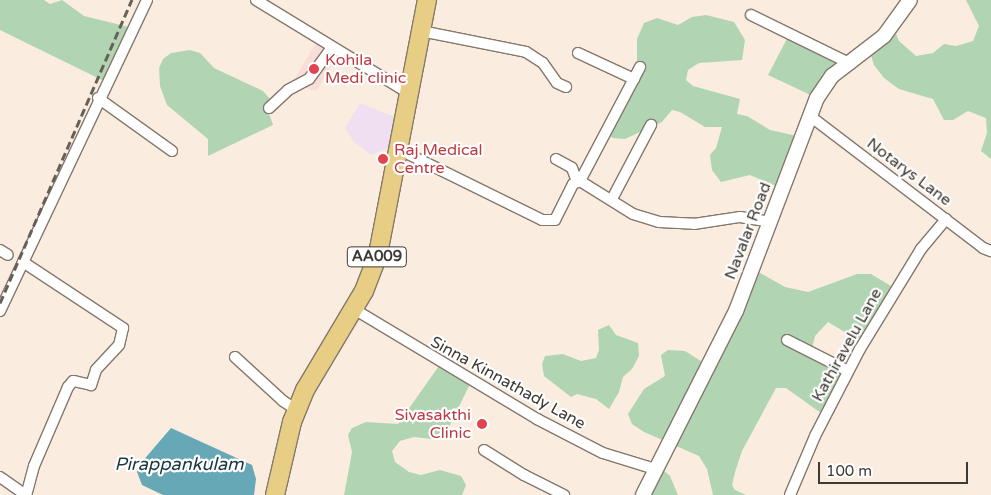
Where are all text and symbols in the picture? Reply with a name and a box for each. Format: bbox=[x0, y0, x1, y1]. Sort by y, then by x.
place label: Kohila Medi clinic bbox=[325, 50, 406, 88]
marker: Kohila Medi clinic bbox=[307, 62, 321, 76]
street label: Notarys Lane bbox=[863, 134, 955, 210]
place label: Raj Medical Centre bbox=[394, 140, 482, 178]
marker: Raj Medical Centre bbox=[376, 152, 390, 166]
street label: Navalar Road bbox=[721, 180, 775, 282]
road number: AA009 bbox=[346, 244, 408, 270]
street label: Kathiravelu Lane bbox=[808, 285, 886, 405]
street label: Sinna Kinnathady Lane bbox=[427, 332, 589, 434]
place label: Sivasakthi Clinic bbox=[395, 405, 471, 443]
marker: Sivasakthi Clinic bbox=[475, 417, 489, 431]
scale bar bbox=[821, 452, 971, 484]
water label: Pirappankulam bbox=[114, 453, 244, 475]
text: 100 m bbox=[826, 462, 872, 480]

